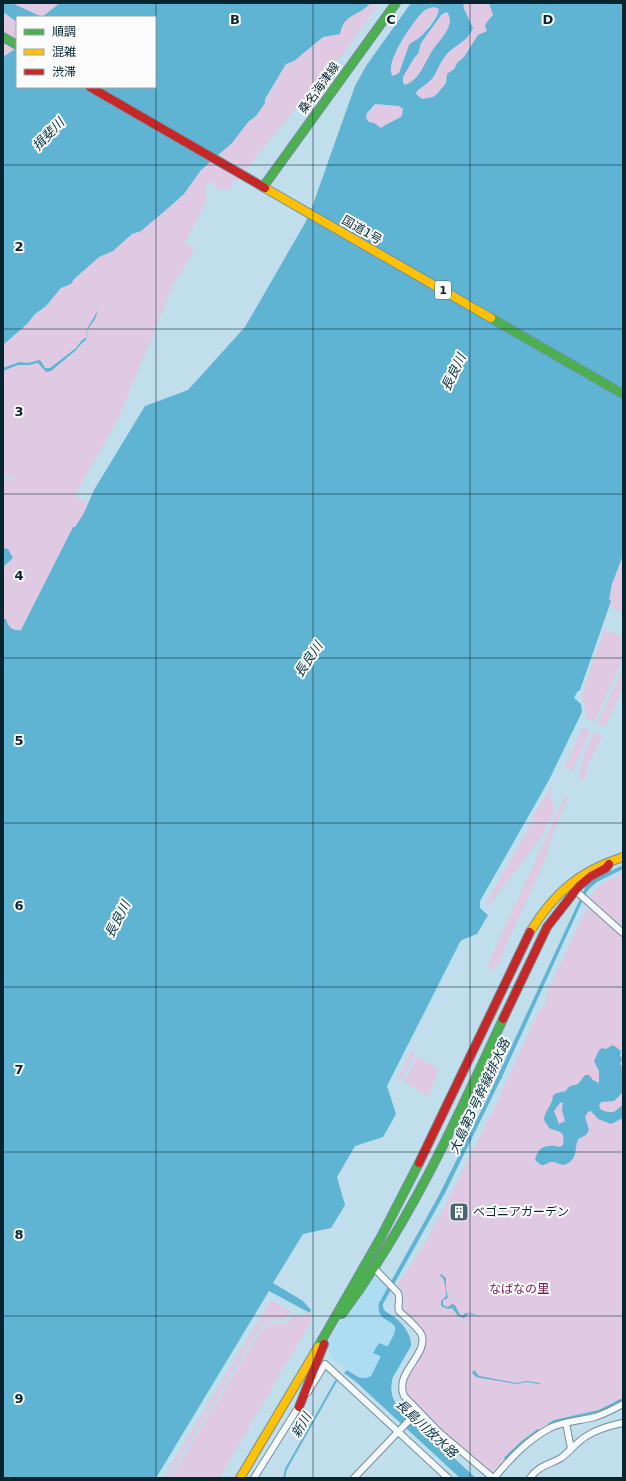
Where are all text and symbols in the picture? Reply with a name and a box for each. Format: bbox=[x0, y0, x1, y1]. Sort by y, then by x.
text: B bbox=[230, 12, 240, 27]
text: C bbox=[386, 12, 396, 27]
text: D bbox=[543, 12, 554, 27]
legend bbox=[16, 16, 156, 88]
text: 順調 bbox=[52, 25, 76, 39]
text: 混雑 bbox=[52, 45, 76, 59]
street label: 桑名海津線 bbox=[296, 60, 342, 116]
text: 渋滞 bbox=[52, 65, 76, 79]
water label: 揖斐川 bbox=[29, 114, 69, 154]
street label: 国道1号 bbox=[340, 213, 384, 247]
text: 2 bbox=[14, 239, 24, 254]
road number: 1 bbox=[435, 281, 451, 299]
water label: 長良川 bbox=[438, 350, 470, 393]
text: 3 bbox=[14, 404, 24, 419]
text: 4 bbox=[14, 568, 24, 583]
water label: 長良川 bbox=[291, 637, 327, 680]
text: 5 bbox=[14, 733, 24, 748]
water label: 長良川 bbox=[102, 897, 134, 940]
text: 6 bbox=[14, 898, 24, 913]
water label: 大島第3号幹線排水路 bbox=[446, 1035, 513, 1156]
text: 7 bbox=[14, 1062, 24, 1077]
building icon: ベゴニアガーデン bbox=[448, 1201, 470, 1223]
place label: ベゴニアガーデン bbox=[473, 1205, 569, 1219]
text: 8 bbox=[14, 1227, 24, 1242]
park label: なばなの里 bbox=[489, 1282, 549, 1296]
text: 9 bbox=[14, 1391, 24, 1406]
water label: 長島川放水路 bbox=[393, 1396, 461, 1461]
water label: 新川 bbox=[288, 1409, 315, 1440]

